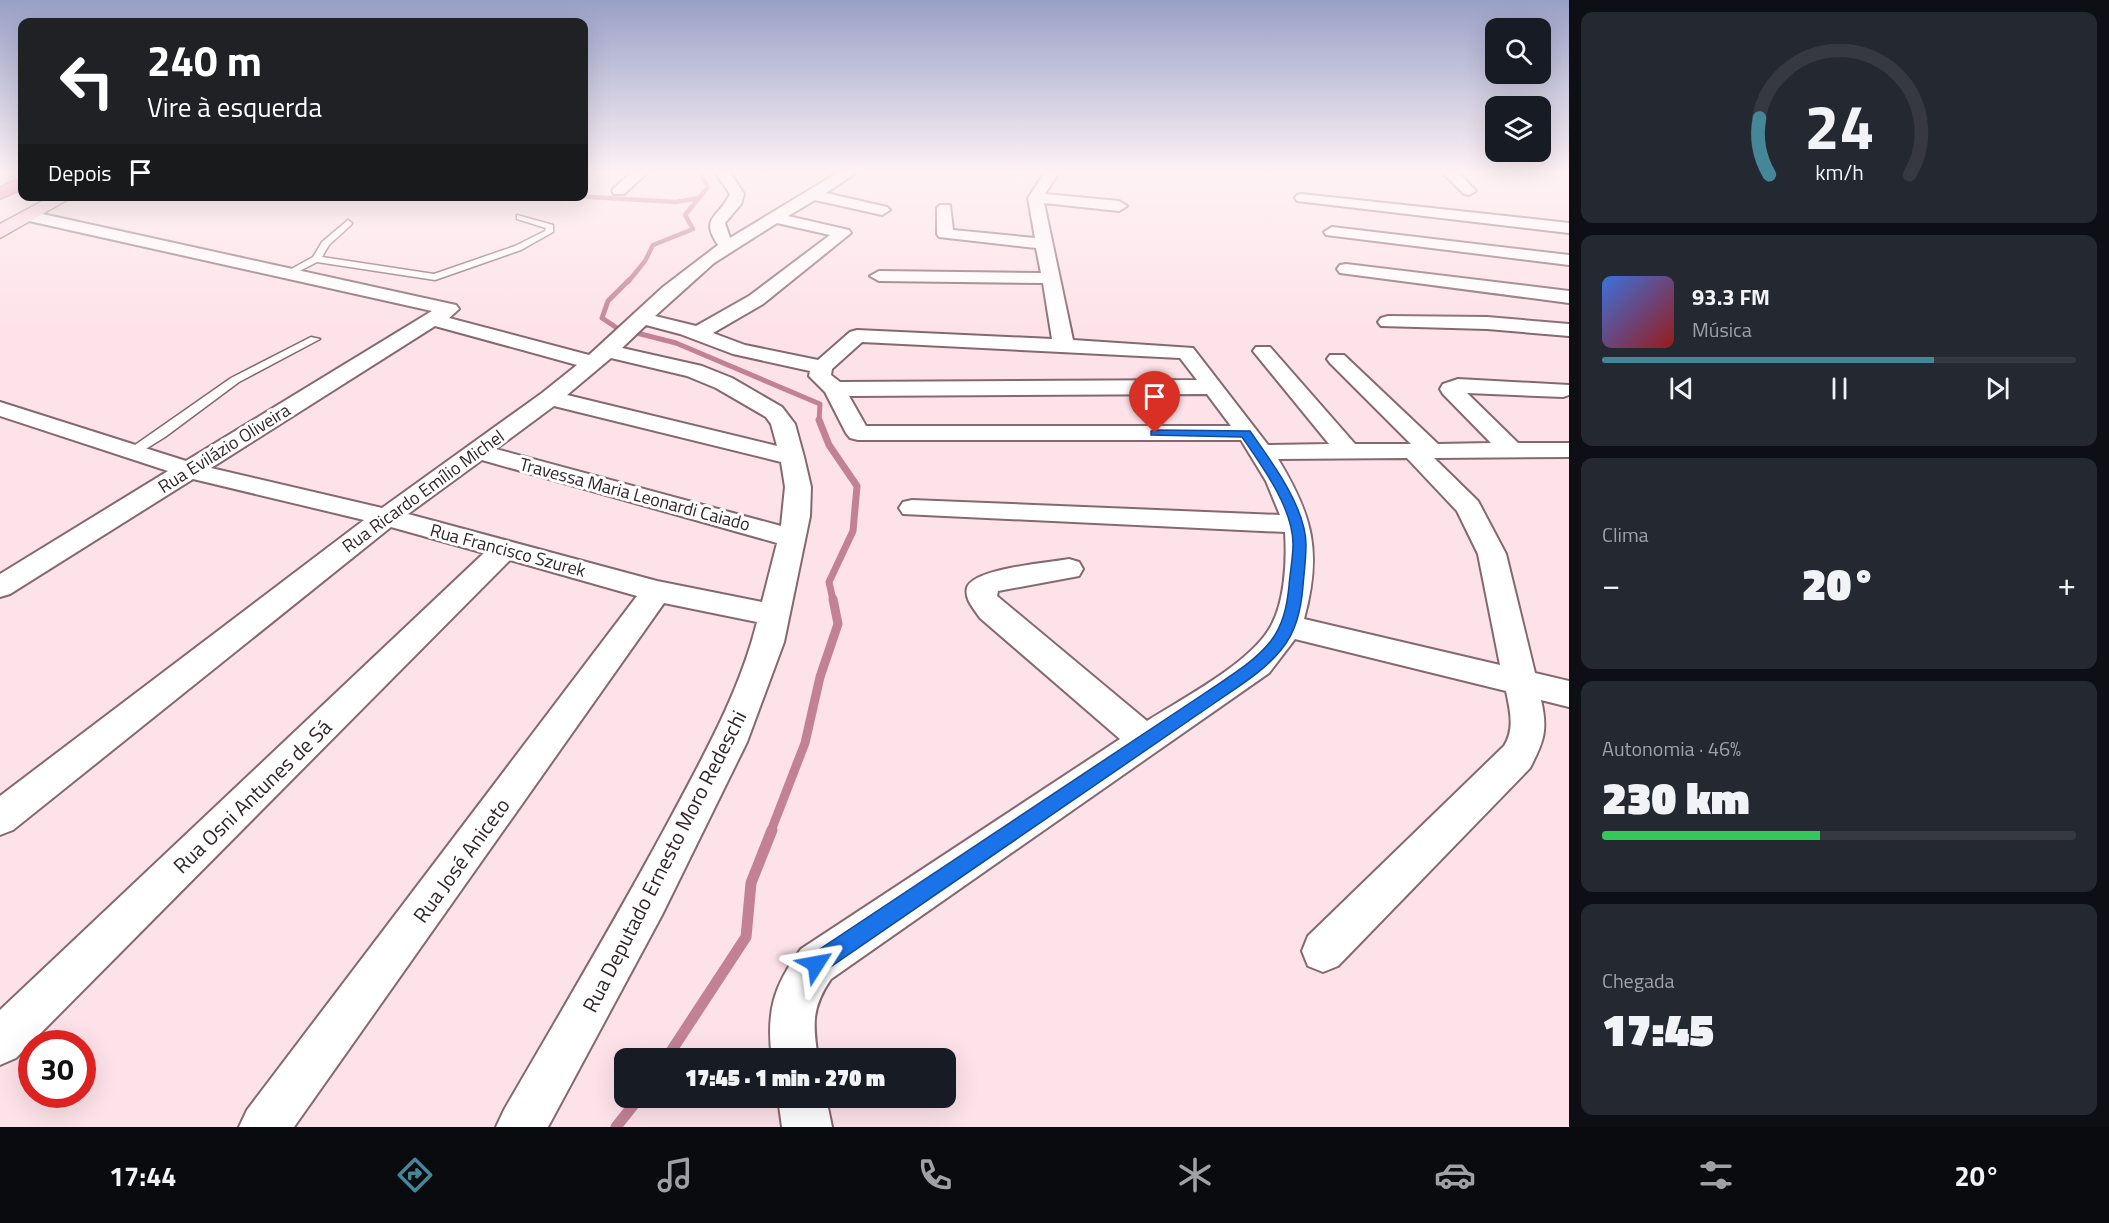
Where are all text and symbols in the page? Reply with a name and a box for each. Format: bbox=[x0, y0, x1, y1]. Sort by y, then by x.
map controls bbox=[1485, 18, 1551, 162]
button: search bbox=[1485, 18, 1551, 84]
text: 240 m bbox=[147, 28, 262, 92]
icon: left bbox=[48, 42, 126, 120]
text: 24 bbox=[1804, 78, 1874, 173]
text: Vire à esquerda bbox=[147, 86, 322, 127]
button: layers bbox=[1485, 96, 1551, 162]
text: Depois bbox=[48, 156, 112, 190]
icon: arrive bbox=[124, 156, 157, 189]
text: km/h bbox=[1815, 156, 1863, 188]
text: 93.3 FM bbox=[1692, 280, 1770, 314]
text: Música bbox=[1692, 314, 1752, 345]
pin bbox=[1129, 371, 1180, 433]
icon: previous bbox=[1665, 372, 1698, 405]
icon: pause bbox=[1823, 372, 1856, 405]
icon: next bbox=[1981, 372, 2014, 405]
icon: arrive bbox=[1138, 380, 1171, 413]
street label: Rua Evilázio Oliveira bbox=[153, 396, 295, 500]
street label: Rua Ricardo Emílio Michel bbox=[336, 423, 510, 559]
street label: Travessa Maria Leonardi Caiado bbox=[517, 450, 753, 538]
street label: Rua Francisco Szurek bbox=[427, 516, 589, 584]
text: Clima bbox=[1602, 519, 1649, 550]
text: 20° bbox=[1802, 549, 1876, 617]
text: − bbox=[1602, 559, 1620, 609]
text: + bbox=[2058, 559, 2076, 609]
street label: Rua Deputado Ernesto Moro Redeschi bbox=[574, 704, 754, 1018]
street label: Rua Osni Antunes de Sá bbox=[165, 711, 339, 880]
text: Autonomia · 46% bbox=[1602, 733, 1741, 764]
text: 230 km bbox=[1602, 763, 1750, 831]
street label: Rua José Aniceto bbox=[405, 791, 517, 929]
position arrow bbox=[784, 932, 848, 996]
text: Chegada bbox=[1602, 965, 1675, 996]
text: 17:45 bbox=[1602, 995, 1714, 1063]
speed limit sign: 30 bbox=[18, 1030, 96, 1108]
text: 17:45 · 1 min · 270 m bbox=[685, 1061, 885, 1095]
icon: directions bbox=[394, 1154, 436, 1196]
icon: music bbox=[654, 1154, 696, 1196]
icon: phone bbox=[914, 1154, 956, 1196]
icon: climate bbox=[1174, 1154, 1216, 1196]
icon: car bbox=[1434, 1154, 1476, 1196]
icon: filters bbox=[1695, 1154, 1737, 1196]
text: 17:44 bbox=[109, 1155, 176, 1196]
text: 20° bbox=[1955, 1155, 2000, 1196]

